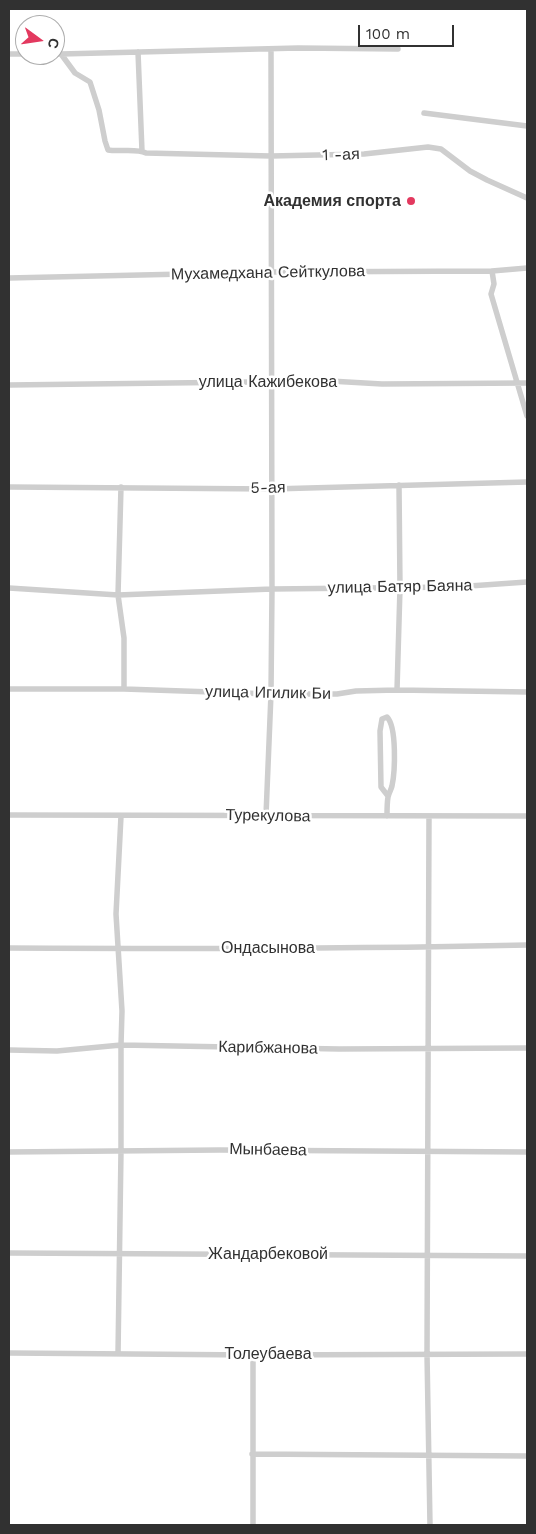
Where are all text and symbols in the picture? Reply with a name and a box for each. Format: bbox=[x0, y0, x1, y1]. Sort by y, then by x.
north arrow bbox=[15, 15, 65, 65]
scale bar bbox=[361, 15, 457, 47]
text: 100 m bbox=[366, 25, 410, 43]
text: С bbox=[45, 37, 63, 50]
street label: 1 -ая bbox=[322, 145, 360, 165]
place label: Академия спорта bbox=[263, 191, 401, 211]
marker: Академия спорта bbox=[405, 195, 417, 207]
street label: Мухамедхана Сейткулова bbox=[171, 262, 365, 284]
street label: улица Кажибекова bbox=[199, 372, 337, 392]
street label: 5-ая bbox=[250, 478, 286, 498]
street label: улица Батяр Баяна bbox=[328, 576, 472, 598]
street label: улица Игилик Би bbox=[205, 682, 331, 704]
street label: Турекулова bbox=[225, 806, 311, 826]
street label: Ондасынова bbox=[221, 938, 315, 958]
street label: Карибжанова bbox=[218, 1038, 318, 1058]
street label: Мынбаева bbox=[229, 1140, 307, 1160]
street label: Жандарбековой bbox=[208, 1244, 328, 1264]
street label: Толеубаева bbox=[224, 1344, 312, 1364]

